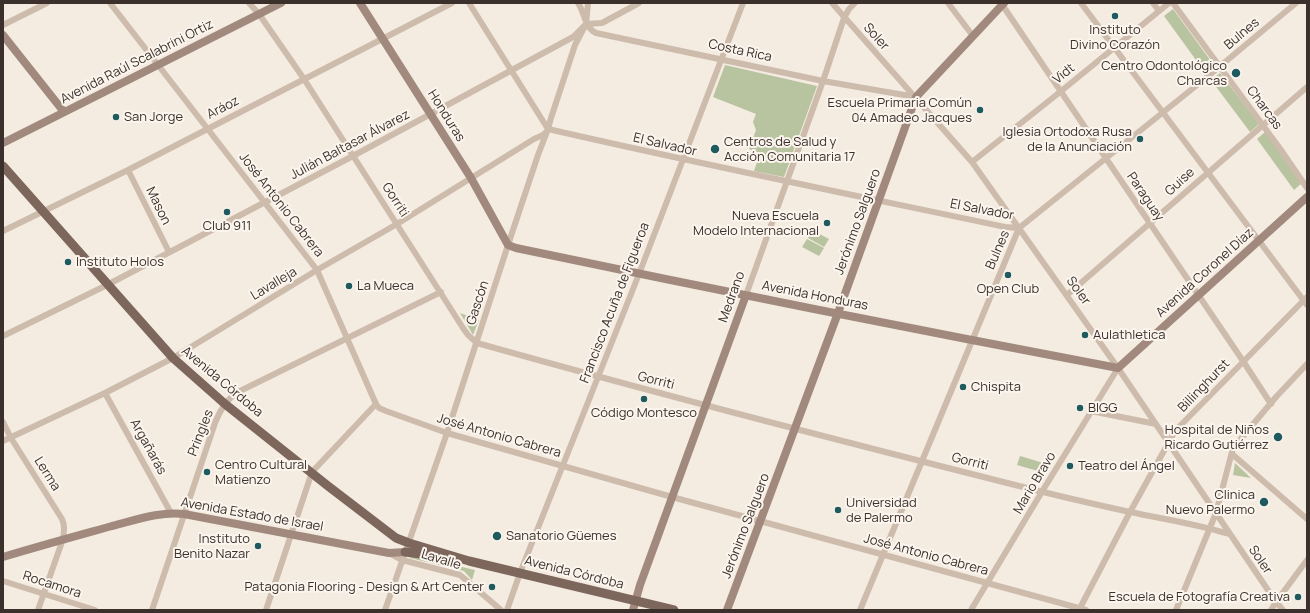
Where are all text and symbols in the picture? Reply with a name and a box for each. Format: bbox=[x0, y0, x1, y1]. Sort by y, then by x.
marker: Instituto Divino Corazón bbox=[1110, 11, 1120, 21]
street label: Bulnes bbox=[1221, 15, 1263, 53]
street label: Avenida Raúl Scalabrini Ortiz bbox=[58, 17, 216, 107]
street label: Soler bbox=[860, 20, 892, 54]
place label: Instituto Divino Corazón bbox=[1070, 22, 1160, 53]
street label: Costa Rica bbox=[707, 37, 773, 65]
place label: Centro Odontológico Charcas bbox=[1101, 58, 1227, 89]
street label: Vidt bbox=[1050, 61, 1078, 87]
marker: Centro Odontológico Charcas bbox=[1230, 67, 1242, 79]
street label: Charcas bbox=[1243, 83, 1285, 133]
street label: Honduras bbox=[424, 87, 468, 145]
street label: Aráoz bbox=[204, 93, 242, 123]
place label: Escuela Primaria Común 04 Amadeo Jacques bbox=[828, 95, 972, 126]
marker: Escuela Primaria Común 04 Amadeo Jacques bbox=[975, 105, 985, 115]
street label: Julián Baltasar Álvarez bbox=[288, 107, 412, 183]
place label: San Jorge bbox=[124, 109, 183, 125]
marker: San Jorge bbox=[111, 112, 121, 122]
place label: Iglesia Ortodoxa Rusa de la Anunciación bbox=[1003, 124, 1132, 155]
street label: El Salvador bbox=[632, 130, 698, 160]
place label: Centros de Salud y Acción Comunitaria 17 bbox=[724, 134, 855, 165]
marker: Iglesia Ortodoxa Rusa de la Anunciación bbox=[1135, 134, 1145, 144]
marker: Centros de Salud y Acción Comunitaria 17 bbox=[709, 143, 721, 155]
street label: José Antonio Cabrera bbox=[235, 150, 327, 260]
street label: Guise bbox=[1162, 165, 1198, 199]
street label: Jerónimo Salguero bbox=[832, 167, 884, 277]
street label: Paraguay bbox=[1123, 170, 1167, 224]
street label: Gorriti bbox=[378, 180, 412, 220]
street label: Mason bbox=[142, 184, 174, 228]
street label: El Salvador bbox=[949, 196, 1015, 224]
marker: Club 911 bbox=[222, 207, 232, 217]
place label: Nueva Escuela Modelo Internacional bbox=[693, 208, 819, 239]
place label: Club 911 bbox=[203, 218, 251, 234]
marker: Nueva Escuela Modelo Internacional bbox=[822, 218, 832, 228]
street label: Francisco Acuña de Figueroa bbox=[577, 221, 653, 385]
street label: Avenida Coronel Díaz bbox=[1153, 225, 1257, 321]
street label: Bulnes bbox=[983, 228, 1013, 272]
place label: Instituto Holos bbox=[76, 254, 164, 270]
marker: Instituto Holos bbox=[63, 257, 73, 267]
street label: Lavalleja bbox=[248, 264, 300, 304]
street label: Medrano bbox=[716, 269, 748, 325]
marker: Open Club bbox=[1003, 270, 1013, 280]
street label: Soler bbox=[1063, 274, 1093, 308]
place label: La Mueca bbox=[357, 278, 414, 294]
street label: Avenida Honduras bbox=[761, 278, 869, 314]
street label: Gascón bbox=[464, 279, 492, 327]
marker: La Mueca bbox=[344, 281, 354, 291]
place label: Open Club bbox=[977, 281, 1039, 297]
place label: Aulathletica bbox=[1093, 327, 1165, 343]
marker: Aulathletica bbox=[1080, 330, 1090, 340]
street label: Avenida Córdoba bbox=[178, 343, 266, 421]
street label: Billinghurst bbox=[1175, 356, 1233, 416]
street label: Gorriti bbox=[636, 369, 676, 393]
place label: Chispita bbox=[971, 379, 1021, 395]
marker: Chispita bbox=[958, 382, 968, 392]
marker: Código Montesco bbox=[639, 394, 649, 404]
place label: BIGG bbox=[1088, 400, 1117, 416]
marker: BIGG bbox=[1075, 403, 1085, 413]
place label: Código Montesco bbox=[591, 405, 697, 421]
street label: Pringles bbox=[185, 408, 217, 458]
street label: José Antonio Cabrera bbox=[435, 411, 563, 461]
street label: Argañarás bbox=[126, 417, 170, 477]
place label: Hospital de Niños Ricardo Gutiérrez bbox=[1164, 422, 1269, 453]
marker: Hospital de Niños Ricardo Gutiérrez bbox=[1272, 431, 1284, 443]
street label: Mario Bravo bbox=[1010, 449, 1060, 517]
street label: Gorriti bbox=[950, 450, 990, 474]
street label: Lerma bbox=[31, 454, 63, 494]
place label: Centro Cultural Matienzo bbox=[215, 457, 307, 488]
place label: Teatro del Ángel bbox=[1078, 458, 1175, 474]
marker: Teatro del Ángel bbox=[1065, 461, 1075, 471]
marker: Centro Cultural Matienzo bbox=[202, 467, 212, 477]
street label: Jerónimo Salguero bbox=[719, 471, 773, 581]
place label: Clinica Nuevo Palermo bbox=[1166, 487, 1255, 518]
street label: Avenida Estado de Israel bbox=[180, 495, 324, 535]
place label: Universidad de Palermo bbox=[846, 495, 917, 526]
marker: Clinica Nuevo Palermo bbox=[1258, 496, 1270, 508]
marker: Universidad de Palermo bbox=[833, 505, 843, 515]
place label: Sanatorio Güemes bbox=[506, 528, 617, 544]
marker: Sanatorio Güemes bbox=[491, 530, 503, 542]
place label: Instituto Benito Nazar bbox=[174, 531, 250, 562]
street label: José Antonio Cabrera bbox=[862, 531, 990, 579]
marker: Instituto Benito Nazar bbox=[253, 541, 263, 551]
street label: Soler bbox=[1245, 543, 1275, 577]
street label: Lavalle bbox=[419, 547, 463, 573]
street label: Avenida Córdoba bbox=[523, 553, 625, 593]
street label: Rocamora bbox=[21, 568, 83, 602]
place label: Patagonia Flooring - Design & Art Center bbox=[244, 579, 484, 595]
marker: Patagonia Flooring - Design & Art Center bbox=[487, 582, 497, 592]
place label: Escuela de Fotografía Creativa bbox=[1109, 589, 1290, 605]
marker: Escuela de Fotografía Creativa bbox=[1293, 592, 1303, 602]

